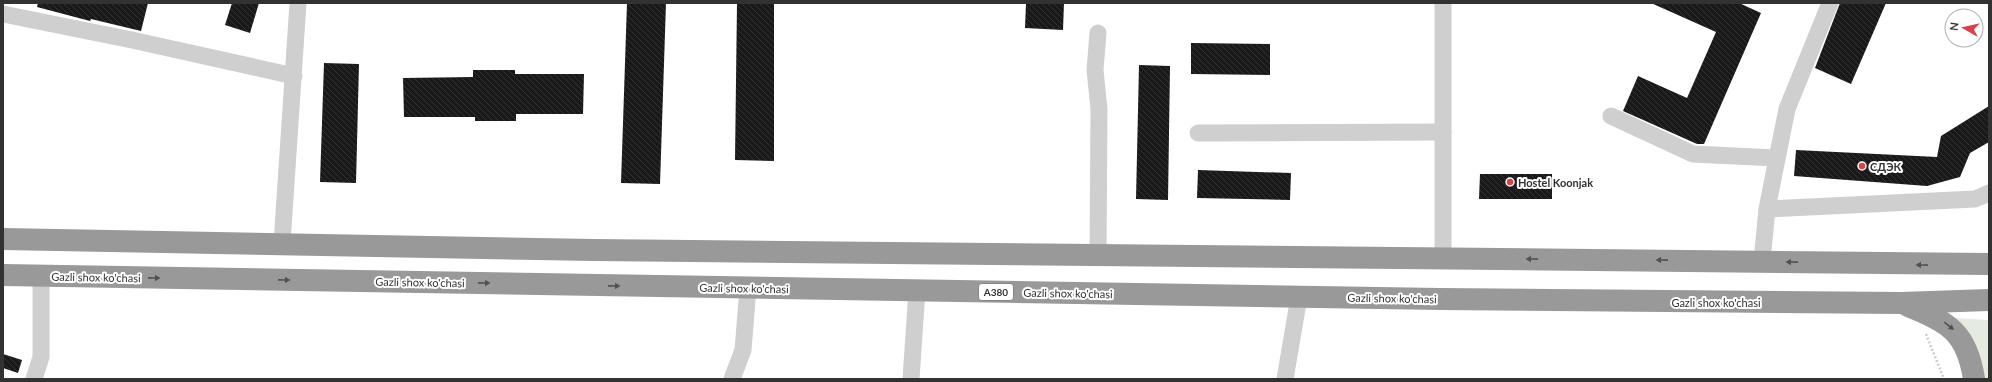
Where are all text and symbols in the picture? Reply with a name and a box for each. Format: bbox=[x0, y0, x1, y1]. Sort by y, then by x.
north arrow bbox=[1944, 8, 1984, 48]
text: N bbox=[1947, 21, 1961, 32]
place label: СДЭК bbox=[1870, 160, 1902, 173]
marker: СДЭК bbox=[1857, 161, 1867, 171]
place label: Hostel Koonjak bbox=[1518, 176, 1593, 189]
marker: Hostel Koonjak bbox=[1505, 177, 1515, 187]
one-way arrow bbox=[1525, 256, 1538, 262]
one-way arrow bbox=[1655, 257, 1668, 263]
one-way arrow bbox=[1785, 259, 1798, 265]
one-way arrow bbox=[1916, 261, 1928, 268]
street label: Gazli shox ko'chasi bbox=[51, 270, 141, 284]
one-way arrow bbox=[148, 274, 160, 281]
street label: Gazli shox ko'chasi bbox=[375, 275, 465, 289]
one-way arrow bbox=[278, 277, 291, 283]
one-way arrow bbox=[478, 280, 491, 286]
street label: Gazli shox ko'chasi bbox=[699, 281, 789, 295]
one-way arrow bbox=[608, 283, 621, 289]
road number: A380 bbox=[979, 284, 1013, 300]
street label: Gazli shox ko'chasi bbox=[1023, 286, 1113, 300]
street label: Gazli shox ko'chasi bbox=[1347, 291, 1437, 305]
street label: Gazli shox ko'chasi bbox=[1671, 296, 1761, 309]
one-way arrow bbox=[1943, 322, 1954, 330]

